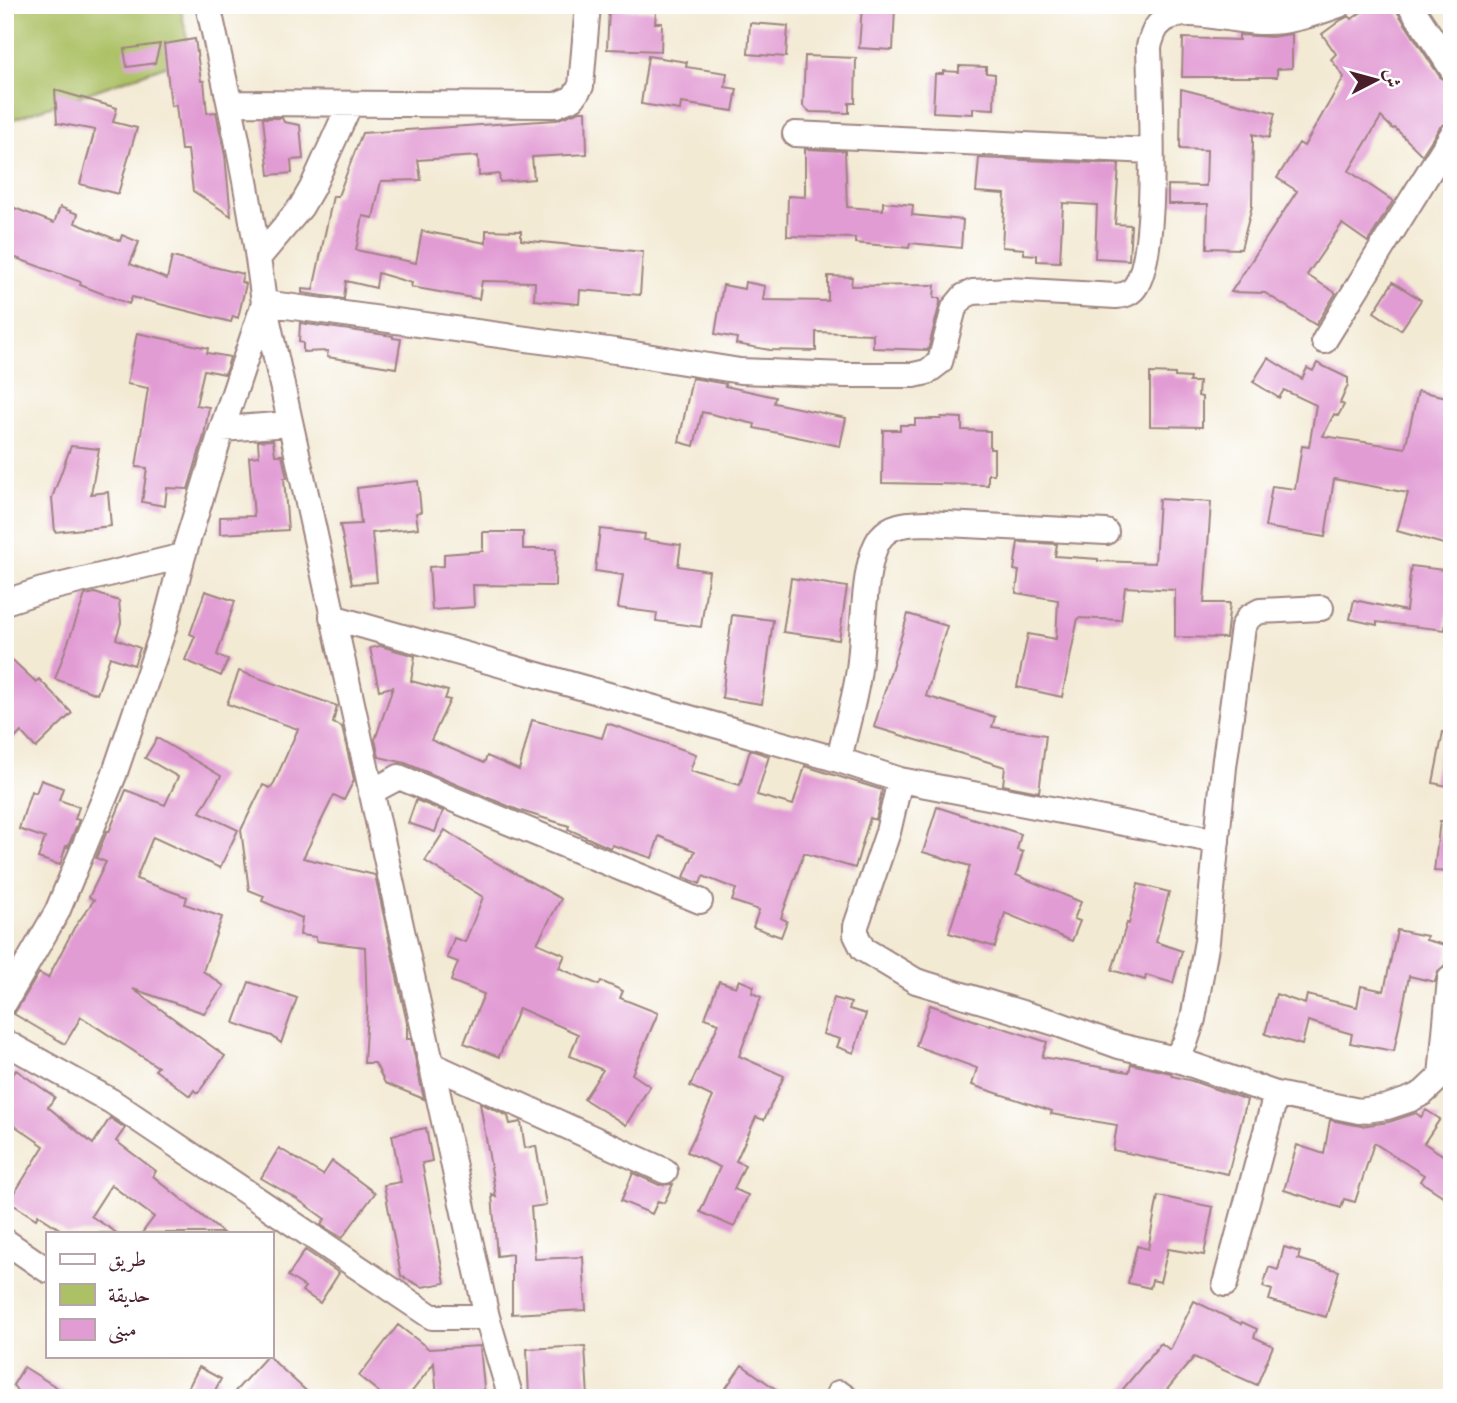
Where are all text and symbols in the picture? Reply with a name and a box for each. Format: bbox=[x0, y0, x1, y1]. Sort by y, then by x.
north arrow bbox=[1342, 46, 1412, 116]
text: ش bbox=[1378, 68, 1406, 89]
legend bbox=[46, 1232, 273, 1358]
text: طريق bbox=[108, 1245, 146, 1273]
text: حديقة bbox=[108, 1281, 151, 1309]
text: مبنى bbox=[108, 1315, 137, 1344]

